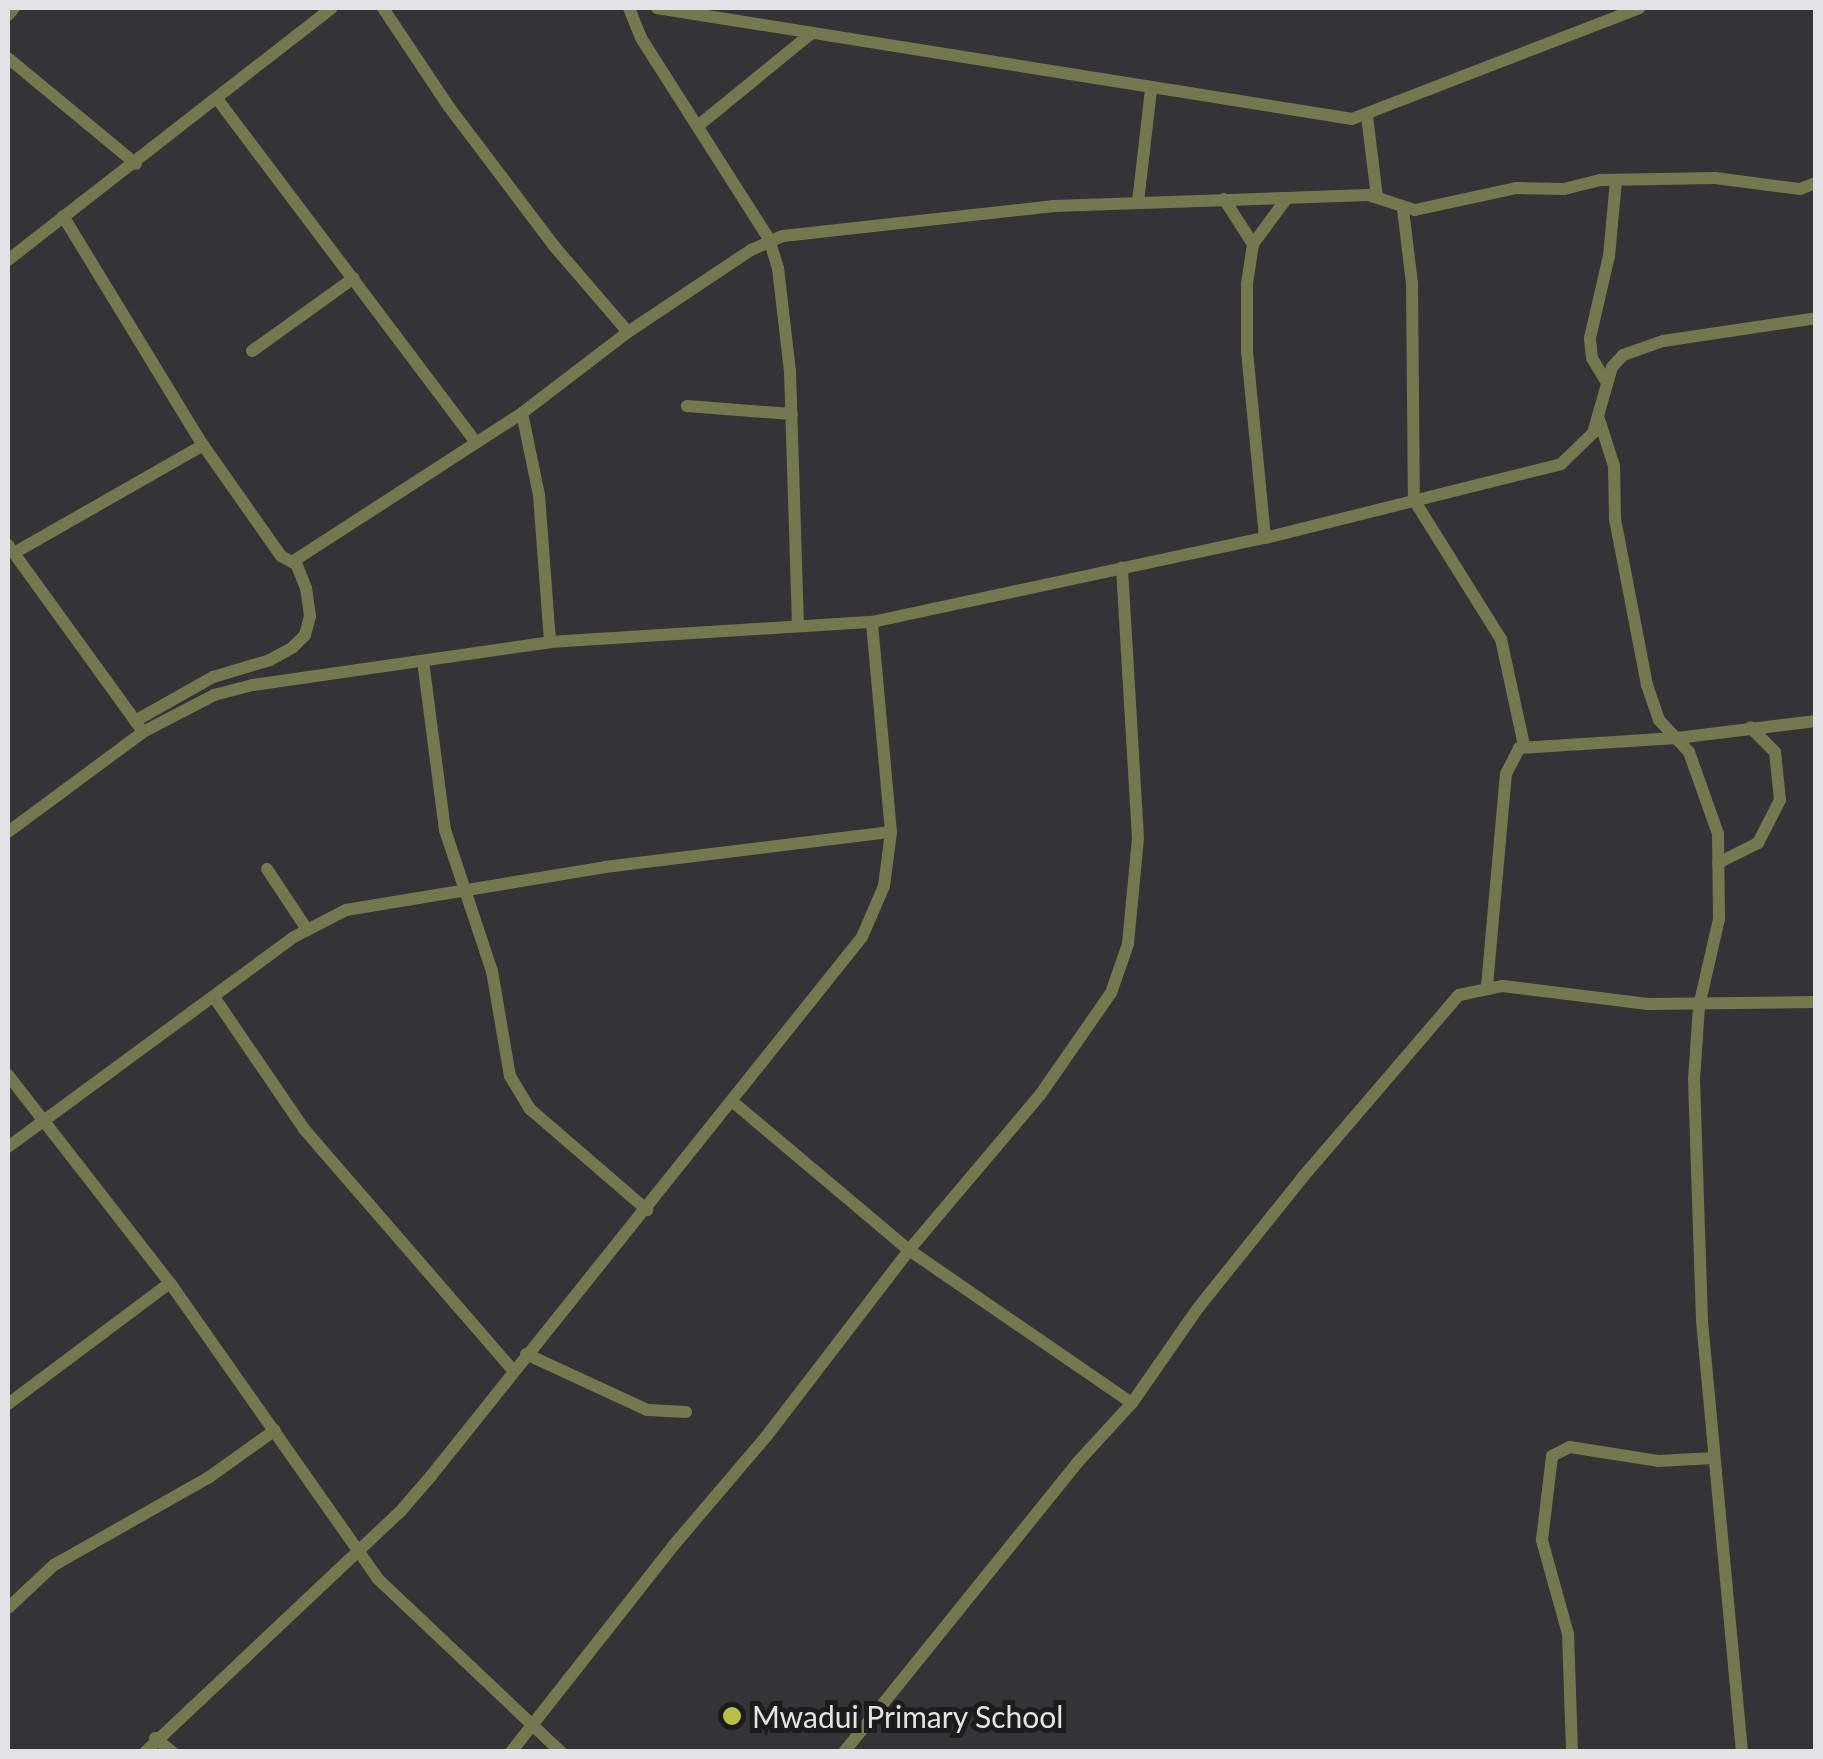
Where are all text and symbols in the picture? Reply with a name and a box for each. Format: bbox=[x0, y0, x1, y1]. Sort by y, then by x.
place label: Mwadui Primary School bbox=[752, 1698, 1064, 1734]
marker: Mwadui Primary School bbox=[721, 1705, 743, 1727]

